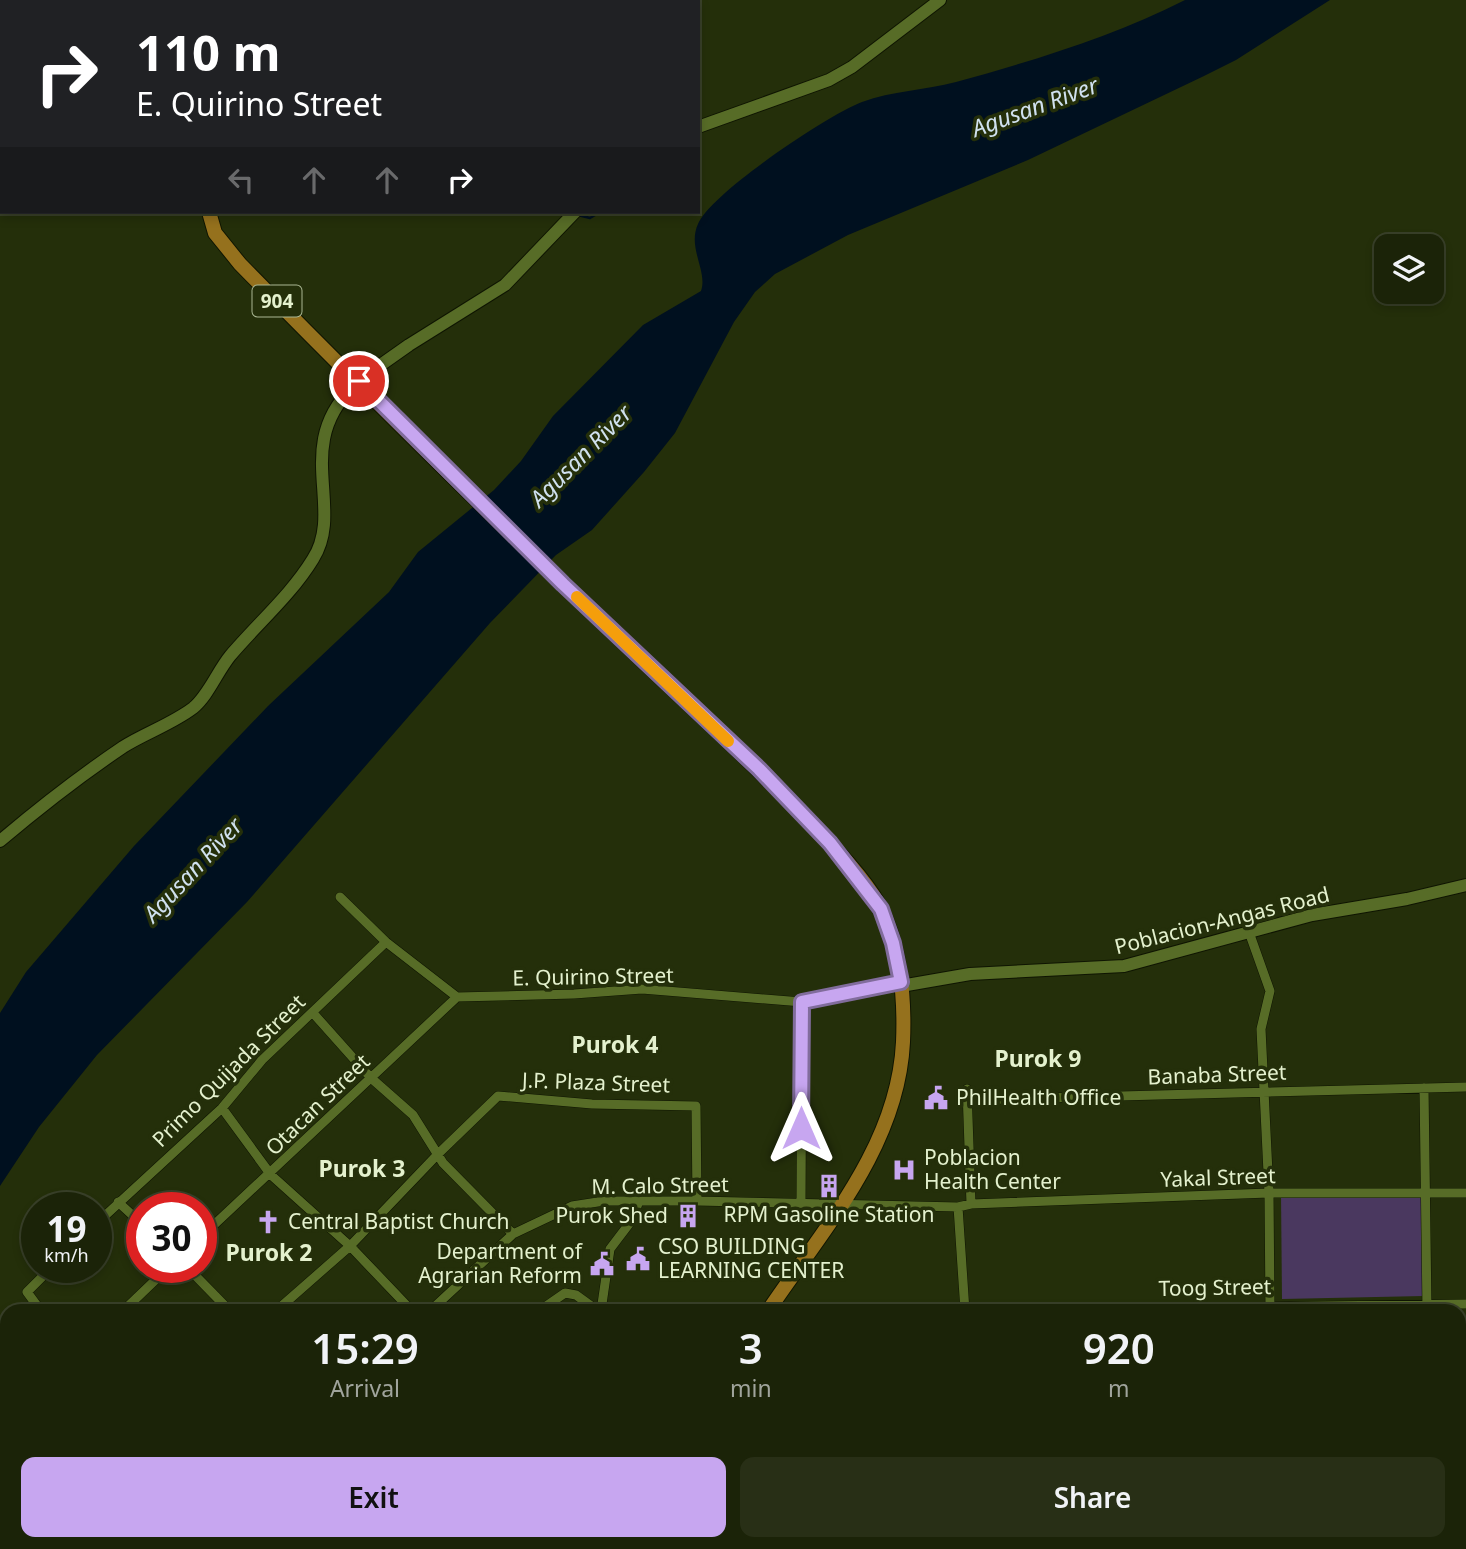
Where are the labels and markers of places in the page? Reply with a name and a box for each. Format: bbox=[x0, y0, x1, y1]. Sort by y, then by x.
pin bbox=[329, 351, 389, 411]
place label: PhilHealth Office bbox=[956, 1083, 1121, 1111]
public building icon: PhilHealth Office bbox=[922, 1084, 950, 1112]
place label: Poblacion Health Center bbox=[924, 1143, 1061, 1195]
hospital icon: Poblacion Health Center bbox=[890, 1156, 918, 1184]
building icon: RPM Gasoline Station bbox=[815, 1172, 843, 1200]
place label: RPM Gasoline Station bbox=[724, 1200, 934, 1228]
place label: Purok Shed bbox=[555, 1201, 668, 1229]
building icon: Purok Shed bbox=[674, 1202, 702, 1230]
place label: Central Baptist Church bbox=[288, 1207, 510, 1235]
church icon: Central Baptist Church bbox=[254, 1208, 282, 1236]
place label: CSO BUILDING LEARNING CENTER bbox=[658, 1232, 844, 1284]
place label: Department of Agrarian Reform bbox=[418, 1237, 584, 1289]
public building icon: CSO BUILDING LEARNING CENTER bbox=[624, 1245, 652, 1273]
public building icon: Department of Agrarian Reform bbox=[588, 1250, 616, 1278]

